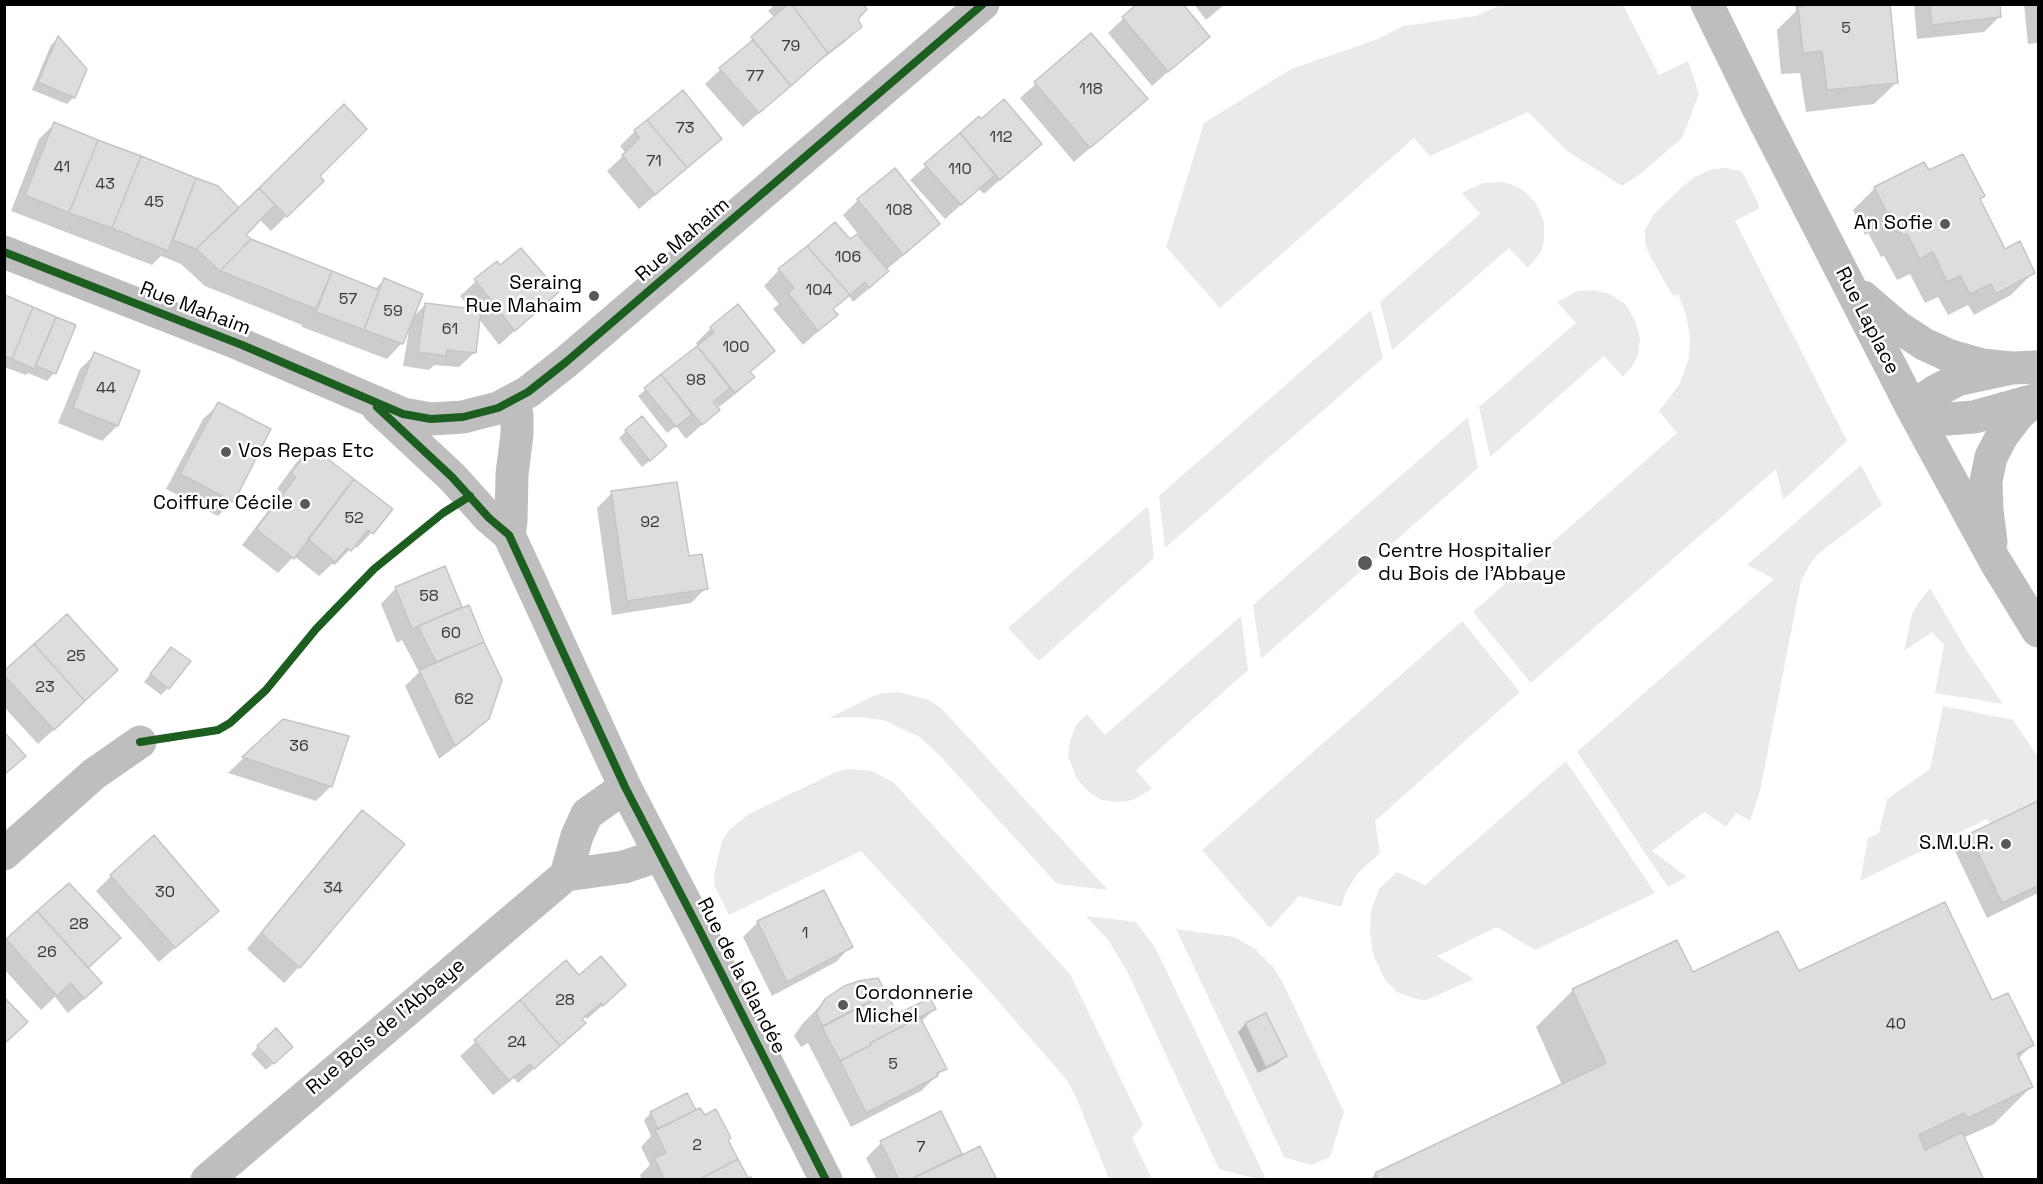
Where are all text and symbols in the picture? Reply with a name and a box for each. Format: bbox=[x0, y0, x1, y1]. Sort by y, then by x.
house number: 5 bbox=[1841, 19, 1851, 39]
house number: 79 bbox=[782, 37, 800, 57]
house number: 77 bbox=[746, 67, 764, 87]
house number: 118 bbox=[1079, 80, 1103, 100]
house number: 73 bbox=[676, 119, 694, 139]
house number: 112 bbox=[989, 128, 1013, 148]
house number: 71 bbox=[646, 152, 662, 172]
house number: 41 bbox=[54, 158, 70, 178]
house number: 110 bbox=[948, 160, 972, 180]
house number: 43 bbox=[95, 175, 115, 195]
house number: 45 bbox=[144, 193, 164, 213]
street label: Rue Mahaim bbox=[631, 193, 735, 287]
house number: 108 bbox=[886, 201, 912, 221]
place label: An Sofie bbox=[1854, 212, 1933, 236]
marker: An Sofie bbox=[1938, 217, 1952, 231]
house number: 106 bbox=[835, 248, 861, 268]
street label: Rue Laplace bbox=[1830, 263, 1904, 379]
place label: Seraing Rue Mahaim bbox=[466, 272, 582, 319]
street label: Rue Mahaim bbox=[136, 277, 254, 341]
house number: 104 bbox=[806, 281, 832, 301]
marker: Seraing Rue Mahaim bbox=[587, 289, 601, 303]
house number: 57 bbox=[339, 290, 357, 310]
house number: 59 bbox=[383, 302, 403, 322]
house number: 61 bbox=[442, 320, 458, 340]
house number: 100 bbox=[722, 338, 750, 358]
house number: 98 bbox=[686, 371, 706, 391]
house number: 44 bbox=[96, 379, 116, 399]
place label: Vos Repas Etc bbox=[238, 440, 374, 464]
marker: Vos Repas Etc bbox=[219, 445, 233, 459]
place label: Coiffure Cécile bbox=[153, 492, 293, 516]
marker: Coiffure Cécile bbox=[298, 497, 312, 511]
house number: 52 bbox=[344, 509, 364, 529]
house number: 92 bbox=[640, 513, 660, 533]
place label: Centre Hospitalier du Bois de l'Abbaye bbox=[1378, 540, 1566, 587]
marker: Centre Hospitalier du Bois de l'Abbaye bbox=[1356, 554, 1374, 572]
house number: 58 bbox=[419, 587, 439, 607]
house number: 60 bbox=[441, 624, 461, 644]
house number: 25 bbox=[66, 647, 86, 667]
house number: 23 bbox=[35, 678, 55, 698]
house number: 62 bbox=[454, 690, 474, 710]
house number: 36 bbox=[289, 737, 309, 757]
place label: S.M.U.R. bbox=[1919, 832, 1994, 856]
marker: S.M.U.R. bbox=[1999, 837, 2013, 851]
house number: 34 bbox=[323, 879, 343, 899]
house number: 30 bbox=[155, 883, 175, 903]
street label: Rue de la Glandée bbox=[691, 894, 791, 1058]
house number: 28 bbox=[69, 915, 89, 935]
house number: 1 bbox=[802, 924, 808, 944]
house number: 26 bbox=[37, 943, 57, 963]
street label: Rue Bois de l'Abbaye bbox=[302, 954, 470, 1100]
place label: Cordonnerie Michel bbox=[855, 982, 973, 1029]
house number: 28 bbox=[555, 991, 575, 1011]
marker: Cordonnerie Michel bbox=[836, 998, 850, 1012]
house number: 40 bbox=[1886, 1015, 1906, 1035]
house number: 24 bbox=[507, 1033, 527, 1053]
house number: 5 bbox=[888, 1055, 898, 1075]
house number: 2 bbox=[692, 1136, 702, 1156]
house number: 7 bbox=[916, 1138, 926, 1158]

